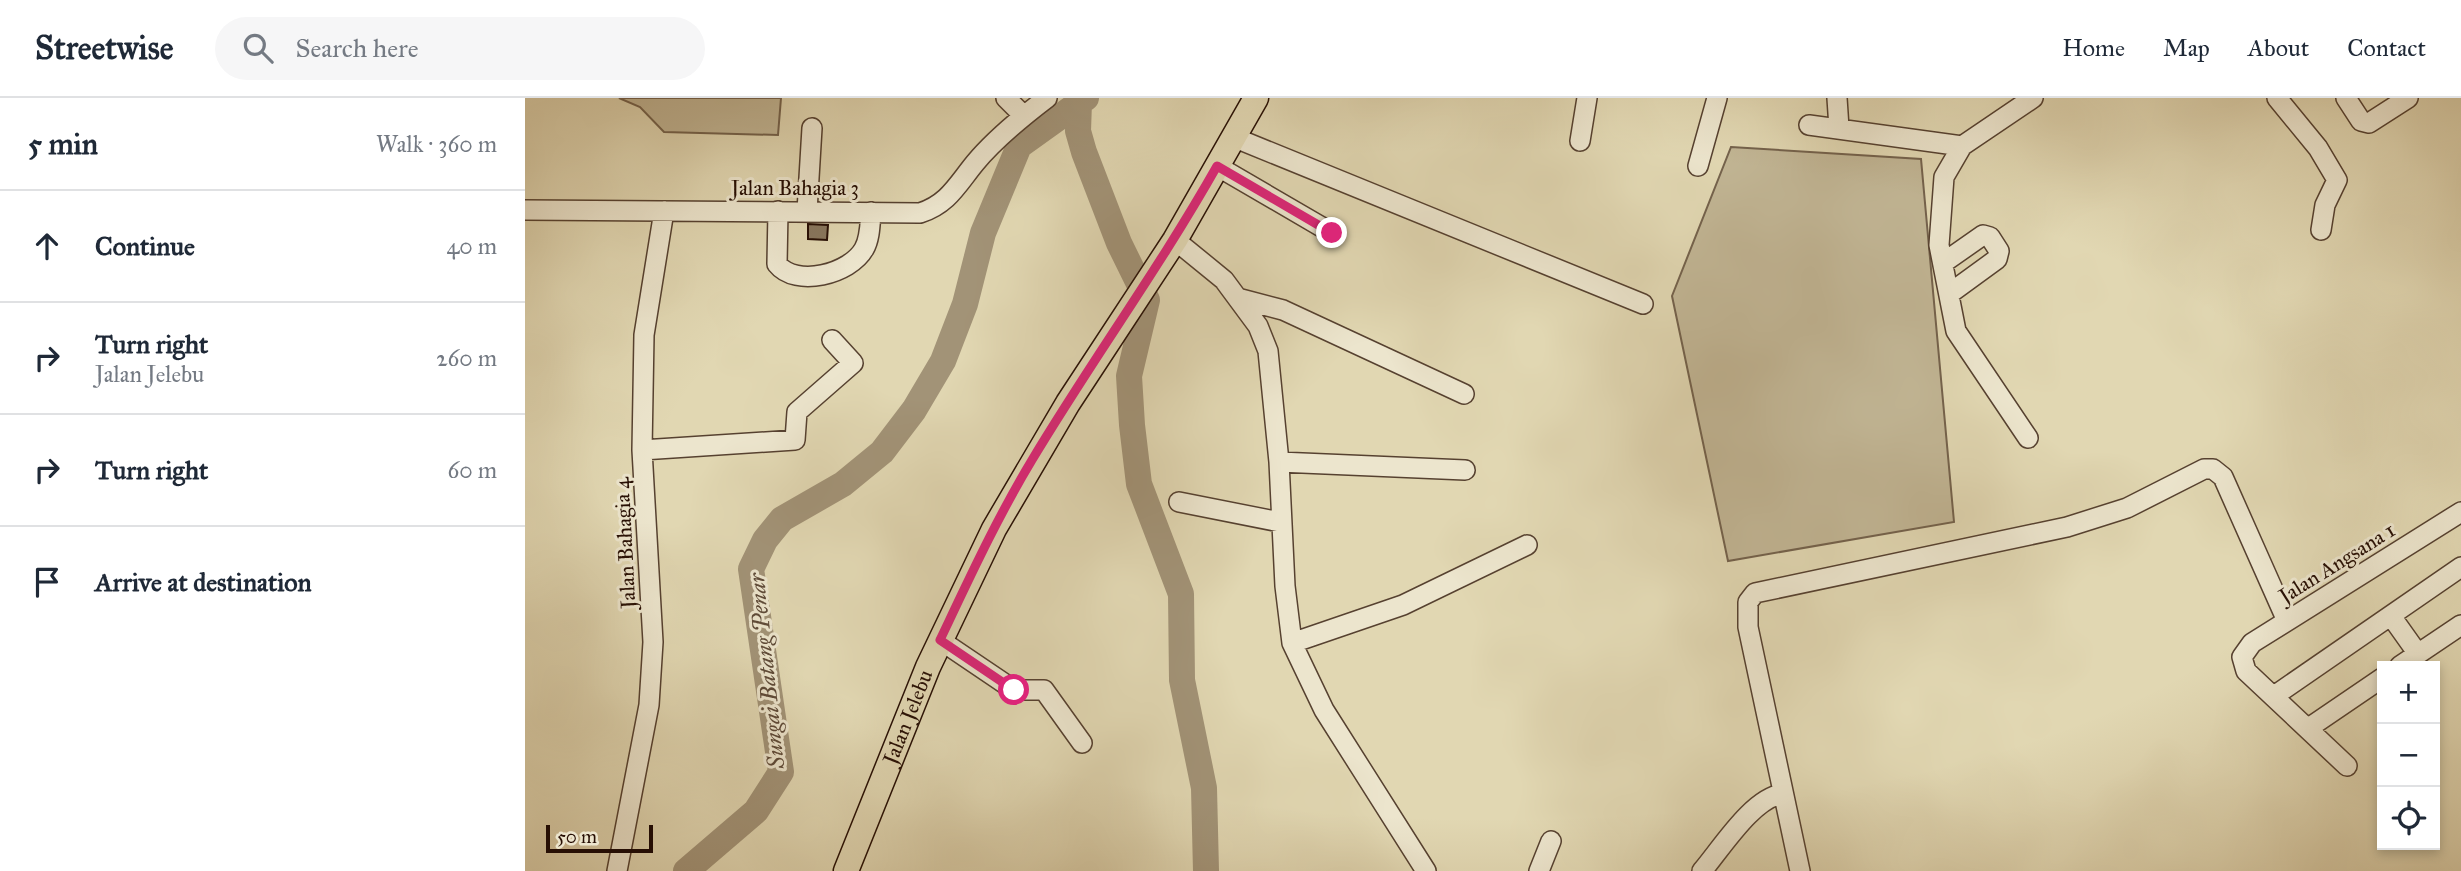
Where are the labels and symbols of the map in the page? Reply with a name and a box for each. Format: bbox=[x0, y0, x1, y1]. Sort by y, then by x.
street label: Jalan Bahagia 3 bbox=[729, 175, 859, 201]
route end bbox=[1316, 217, 1347, 248]
street label: Jalan Bahagia 4 bbox=[609, 475, 642, 611]
street label: Jalan Angsana 1 bbox=[2272, 517, 2400, 610]
water label: Sungai Batang Penar bbox=[742, 570, 790, 771]
street label: Jalan Jelebu bbox=[876, 666, 939, 770]
route start bbox=[998, 674, 1029, 705]
scale bar bbox=[546, 822, 653, 854]

